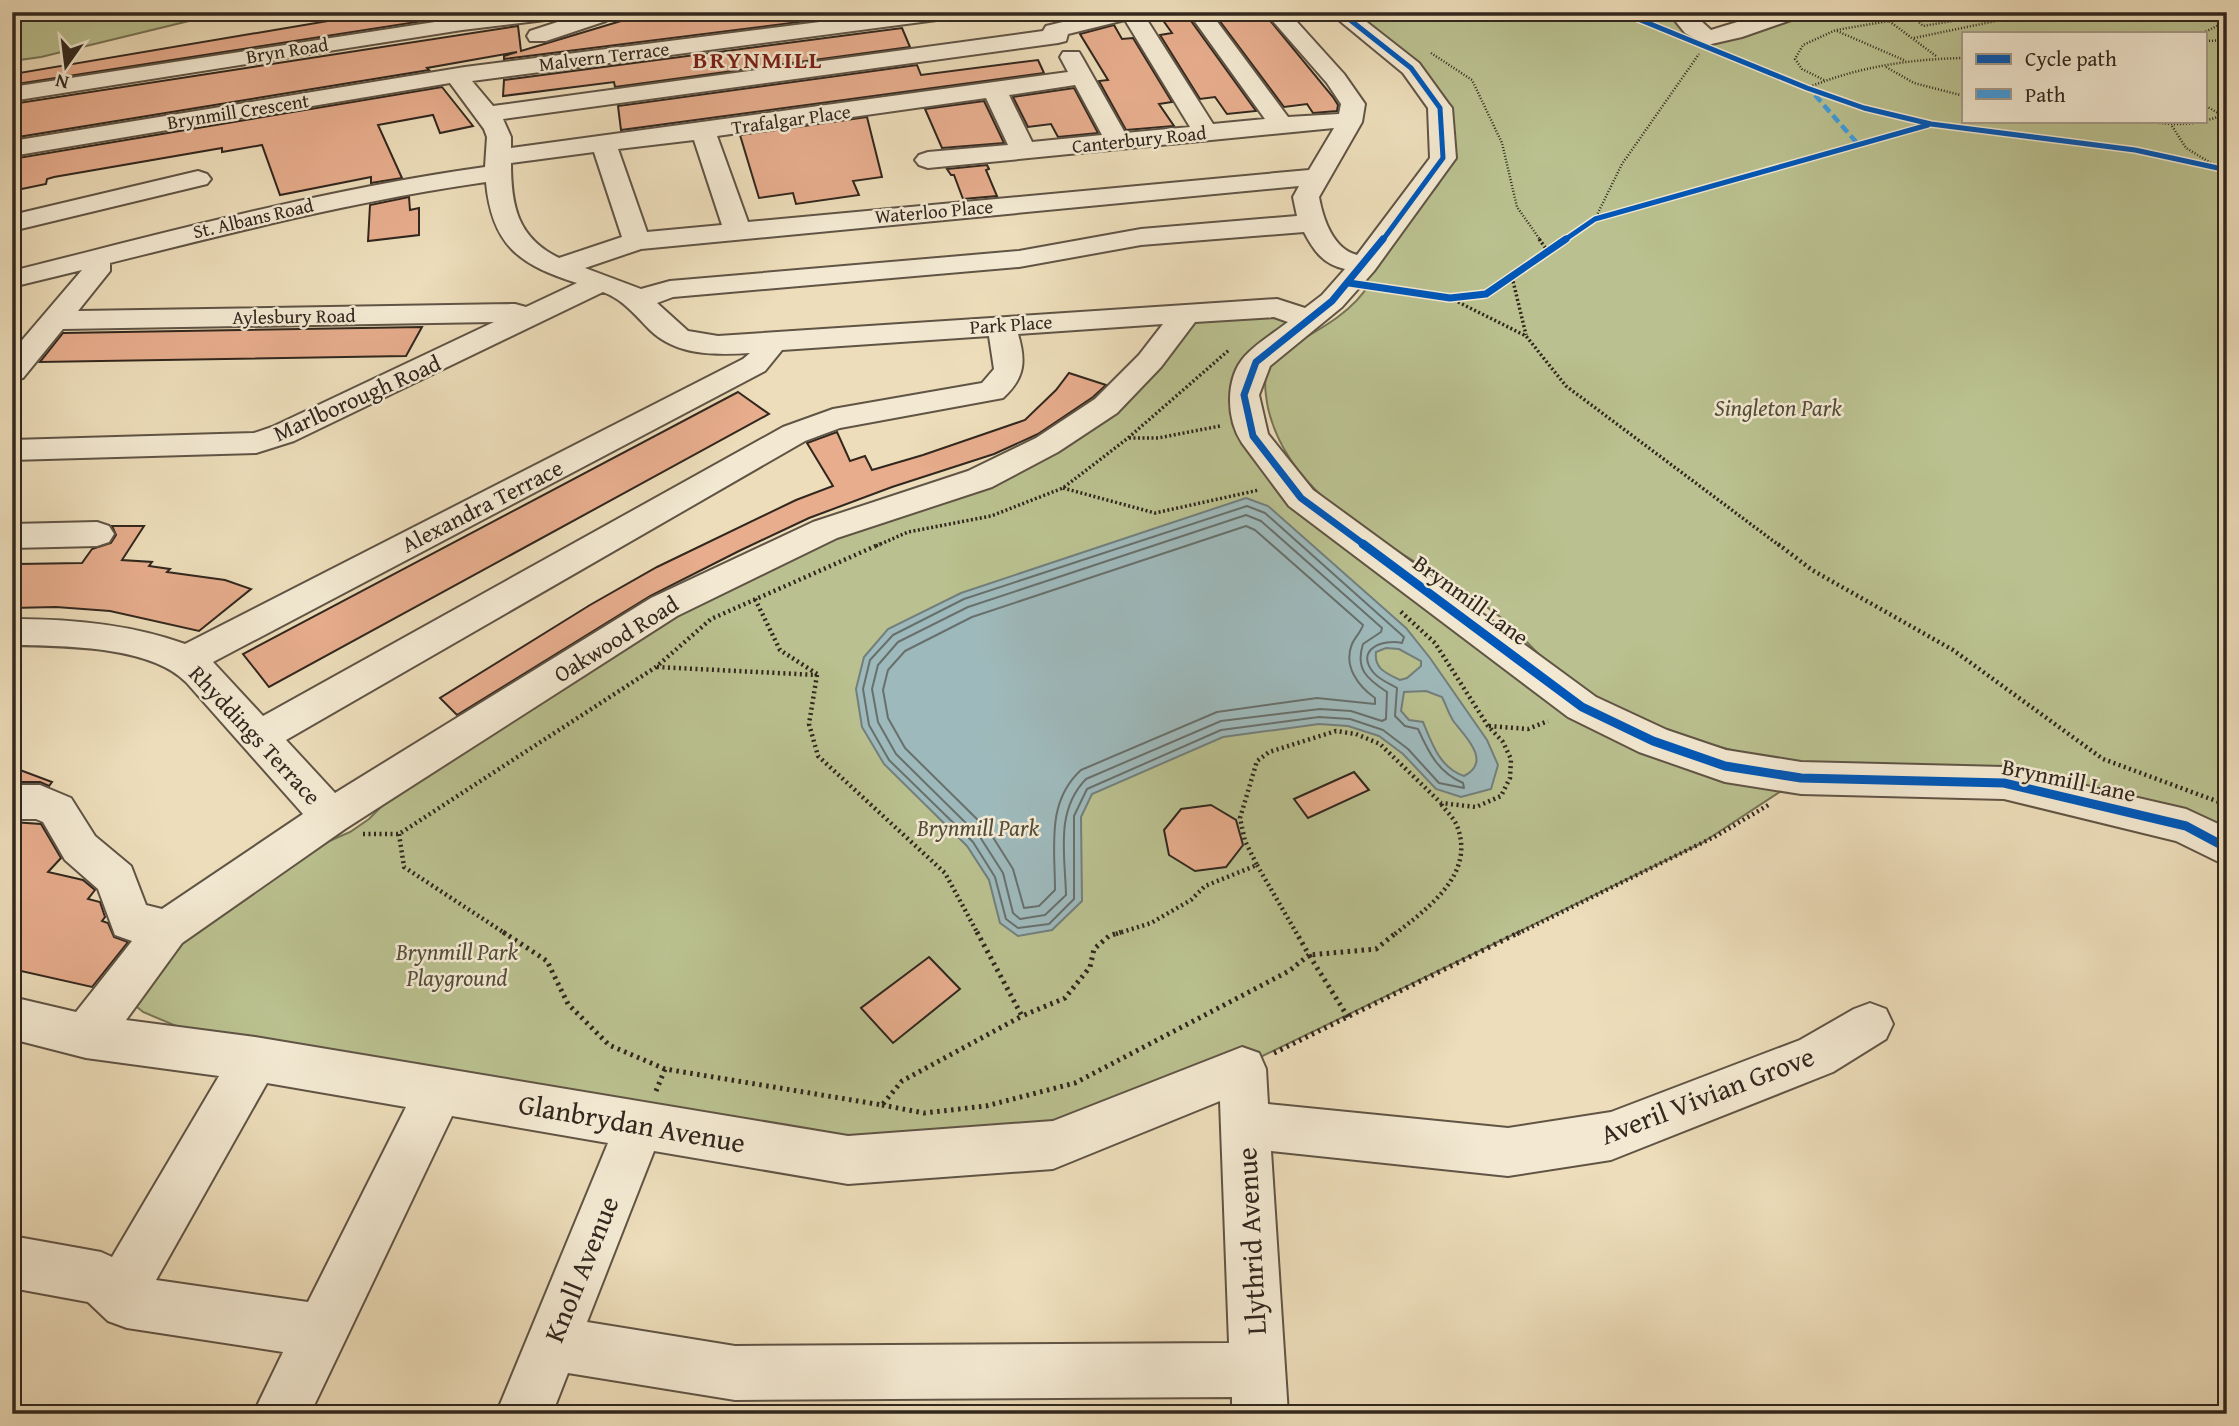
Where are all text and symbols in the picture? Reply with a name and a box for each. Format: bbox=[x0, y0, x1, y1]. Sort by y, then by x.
street label: Bryn Road bbox=[244, 30, 331, 70]
north arrow bbox=[32, 32, 102, 102]
legend bbox=[1962, 32, 2208, 122]
street label: Malvern Terrace bbox=[537, 34, 671, 78]
district label: BRYNMILL bbox=[693, 42, 823, 77]
text: Cycle path bbox=[2025, 43, 2117, 74]
text: N bbox=[52, 67, 71, 98]
text: Path bbox=[2025, 79, 2066, 110]
street label: Brynmill Crescent bbox=[165, 86, 311, 136]
street label: Trafalgar Place bbox=[730, 97, 852, 141]
street label: Canterbury Road bbox=[1071, 118, 1208, 160]
street label: St. Albans Road bbox=[190, 190, 317, 245]
street label: Waterloo Place bbox=[874, 192, 994, 230]
street label: Aylesbury Road bbox=[232, 301, 357, 331]
street label: Park Place bbox=[969, 307, 1053, 341]
street label: Marlborough Road bbox=[268, 346, 446, 449]
park label: Singleton Park bbox=[1714, 391, 1842, 424]
street label: Alexandra Terrace bbox=[395, 451, 568, 560]
street label: Brynmill Lane bbox=[1407, 546, 1536, 653]
street label: Oakwood Road bbox=[547, 587, 685, 690]
street label: Rhyddings Terrace bbox=[182, 657, 329, 812]
street label: Brynmill Lane bbox=[1999, 749, 2139, 810]
park label: Brynmill Park bbox=[916, 811, 1040, 844]
park label: Brynmill Park Playground bbox=[395, 935, 519, 994]
street label: Averil Vivian Grove bbox=[1594, 1035, 1820, 1154]
street label: Glanbrydan Avenue bbox=[516, 1082, 749, 1163]
street label: Llythrid Avenue bbox=[1225, 1146, 1276, 1336]
street label: Knoll Avenue bbox=[533, 1190, 628, 1348]

